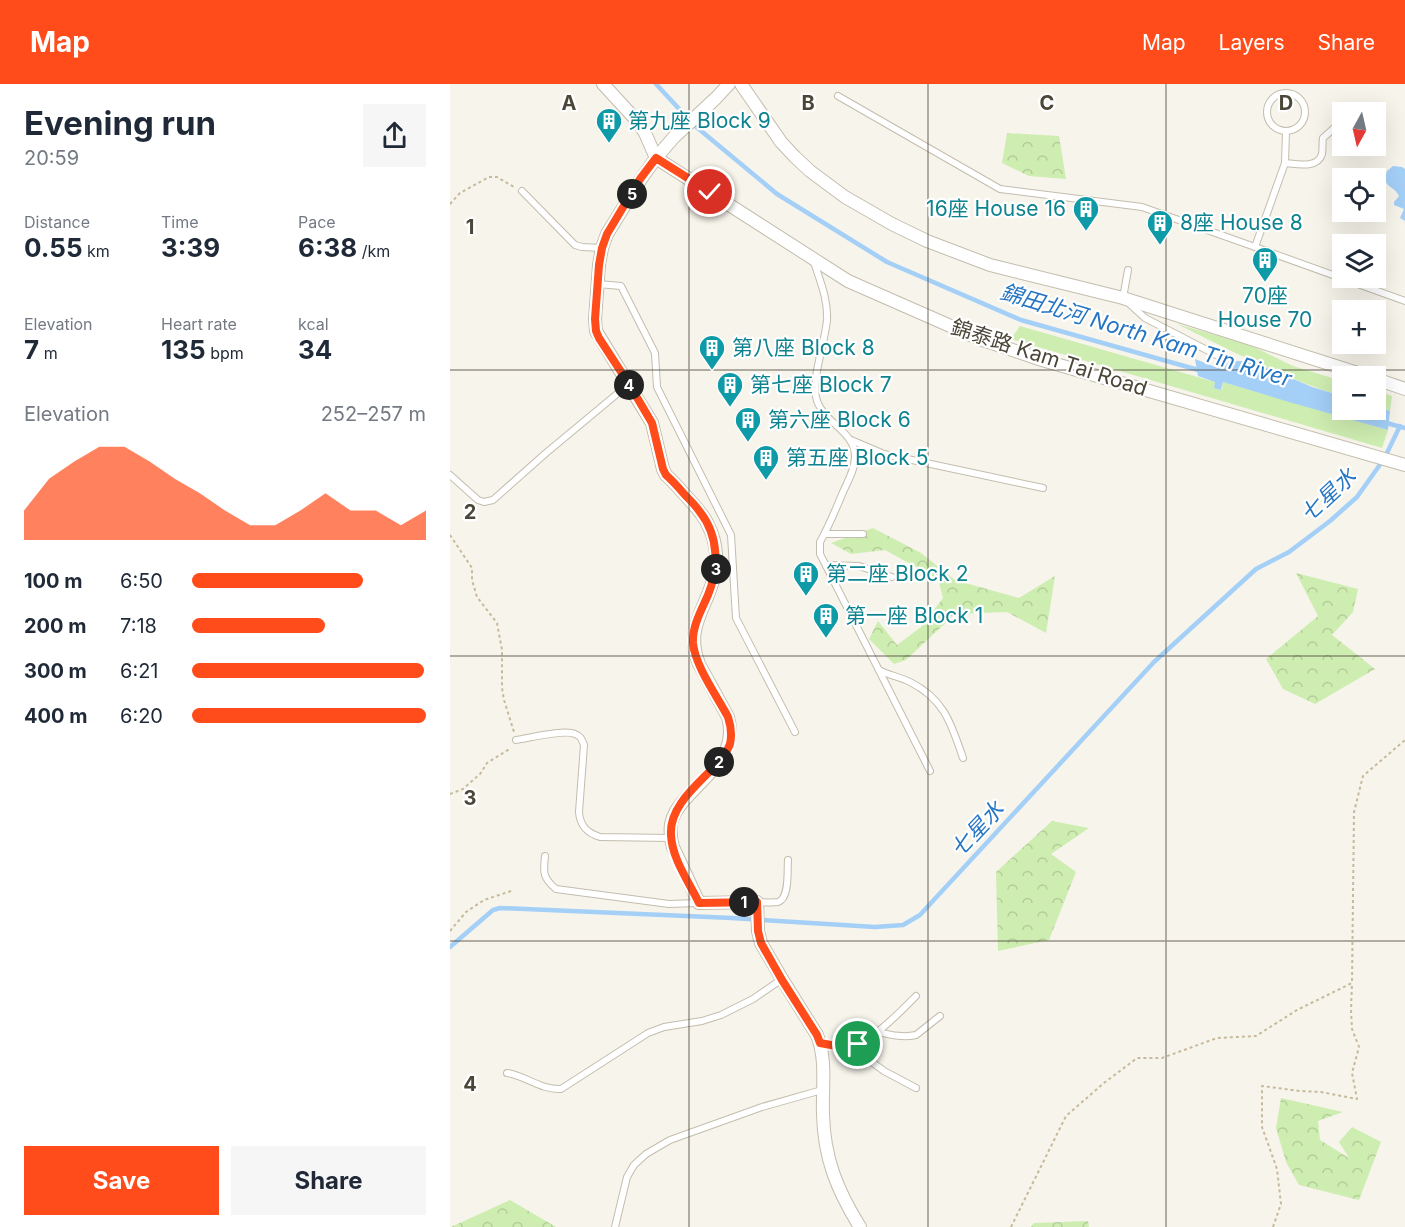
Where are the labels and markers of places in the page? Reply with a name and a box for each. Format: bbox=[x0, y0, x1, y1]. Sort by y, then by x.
building icon: 第九座 Block 9 bbox=[594, 106, 624, 144]
place label: 第九座 Block 9 bbox=[628, 108, 771, 133]
pin bbox=[684, 166, 735, 217]
pin: 5 bbox=[617, 179, 647, 209]
building icon: 16座 House 16 bbox=[1071, 194, 1101, 232]
place label: 16座 House 16 bbox=[926, 196, 1066, 221]
building icon: 8座 House 8 bbox=[1145, 208, 1175, 246]
place label: 8座 House 8 bbox=[1180, 210, 1303, 235]
building icon: 70座 House 70 bbox=[1250, 245, 1280, 283]
place label: 70座 House 70 bbox=[1218, 283, 1312, 332]
building icon: 第八座 Block 8 bbox=[697, 333, 727, 371]
place label: 第八座 Block 8 bbox=[732, 335, 875, 360]
pin: 4 bbox=[614, 370, 644, 400]
building icon: 第七座 Block 7 bbox=[715, 370, 745, 408]
place label: 第七座 Block 7 bbox=[750, 372, 892, 397]
building icon: 第六座 Block 6 bbox=[733, 405, 763, 443]
place label: 第六座 Block 6 bbox=[768, 407, 911, 432]
building icon: 第五座 Block 5 bbox=[751, 443, 781, 481]
place label: 第五座 Block 5 bbox=[786, 445, 929, 470]
pin: 3 bbox=[701, 554, 731, 584]
building icon: 第二座 Block 2 bbox=[791, 559, 821, 597]
place label: 第二座 Block 2 bbox=[826, 561, 969, 586]
building icon: 第一座 Block 1 bbox=[811, 601, 841, 639]
place label: 第一座 Block 1 bbox=[845, 603, 983, 628]
pin: 2 bbox=[704, 747, 734, 777]
pin: 1 bbox=[729, 887, 759, 917]
pin bbox=[832, 1018, 883, 1069]

